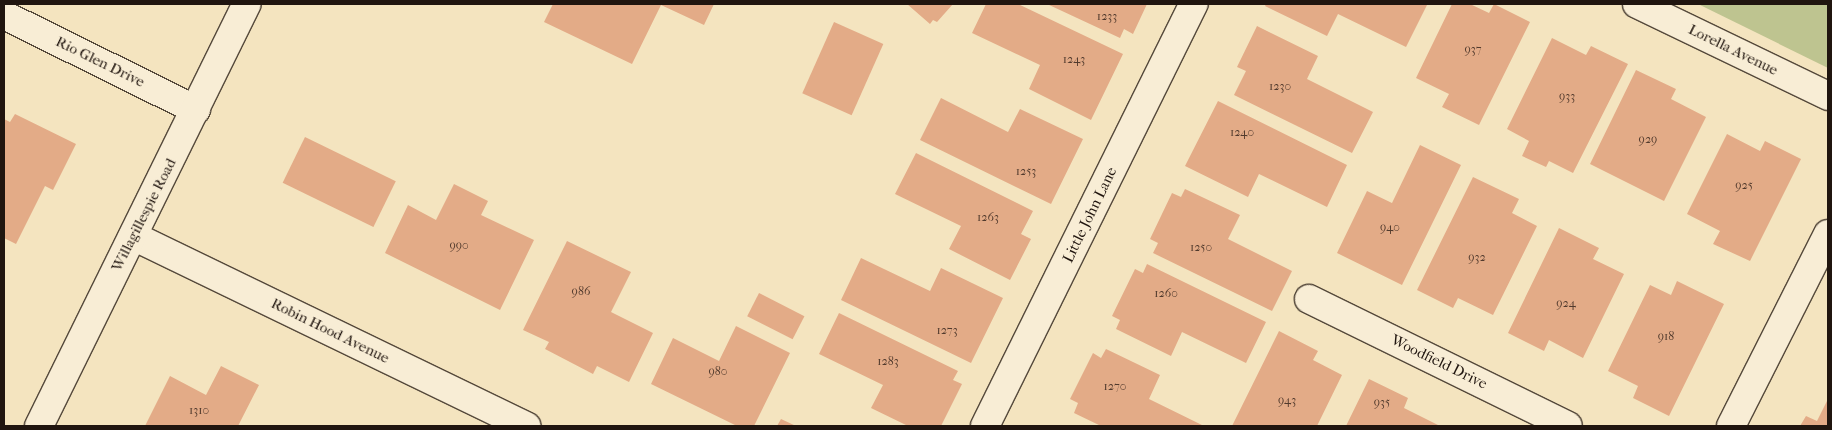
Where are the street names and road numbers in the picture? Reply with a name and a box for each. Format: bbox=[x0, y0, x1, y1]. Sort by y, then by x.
street label: Lorella Avenue bbox=[1685, 21, 1781, 79]
street label: Rio Glen Drive bbox=[53, 33, 147, 91]
street label: Willagillespie Road bbox=[108, 155, 180, 275]
street label: Little John Lane bbox=[1059, 164, 1121, 266]
street label: Robin Hood Avenue bbox=[268, 295, 392, 367]
street label: Woodfield Drive bbox=[1388, 331, 1490, 393]

